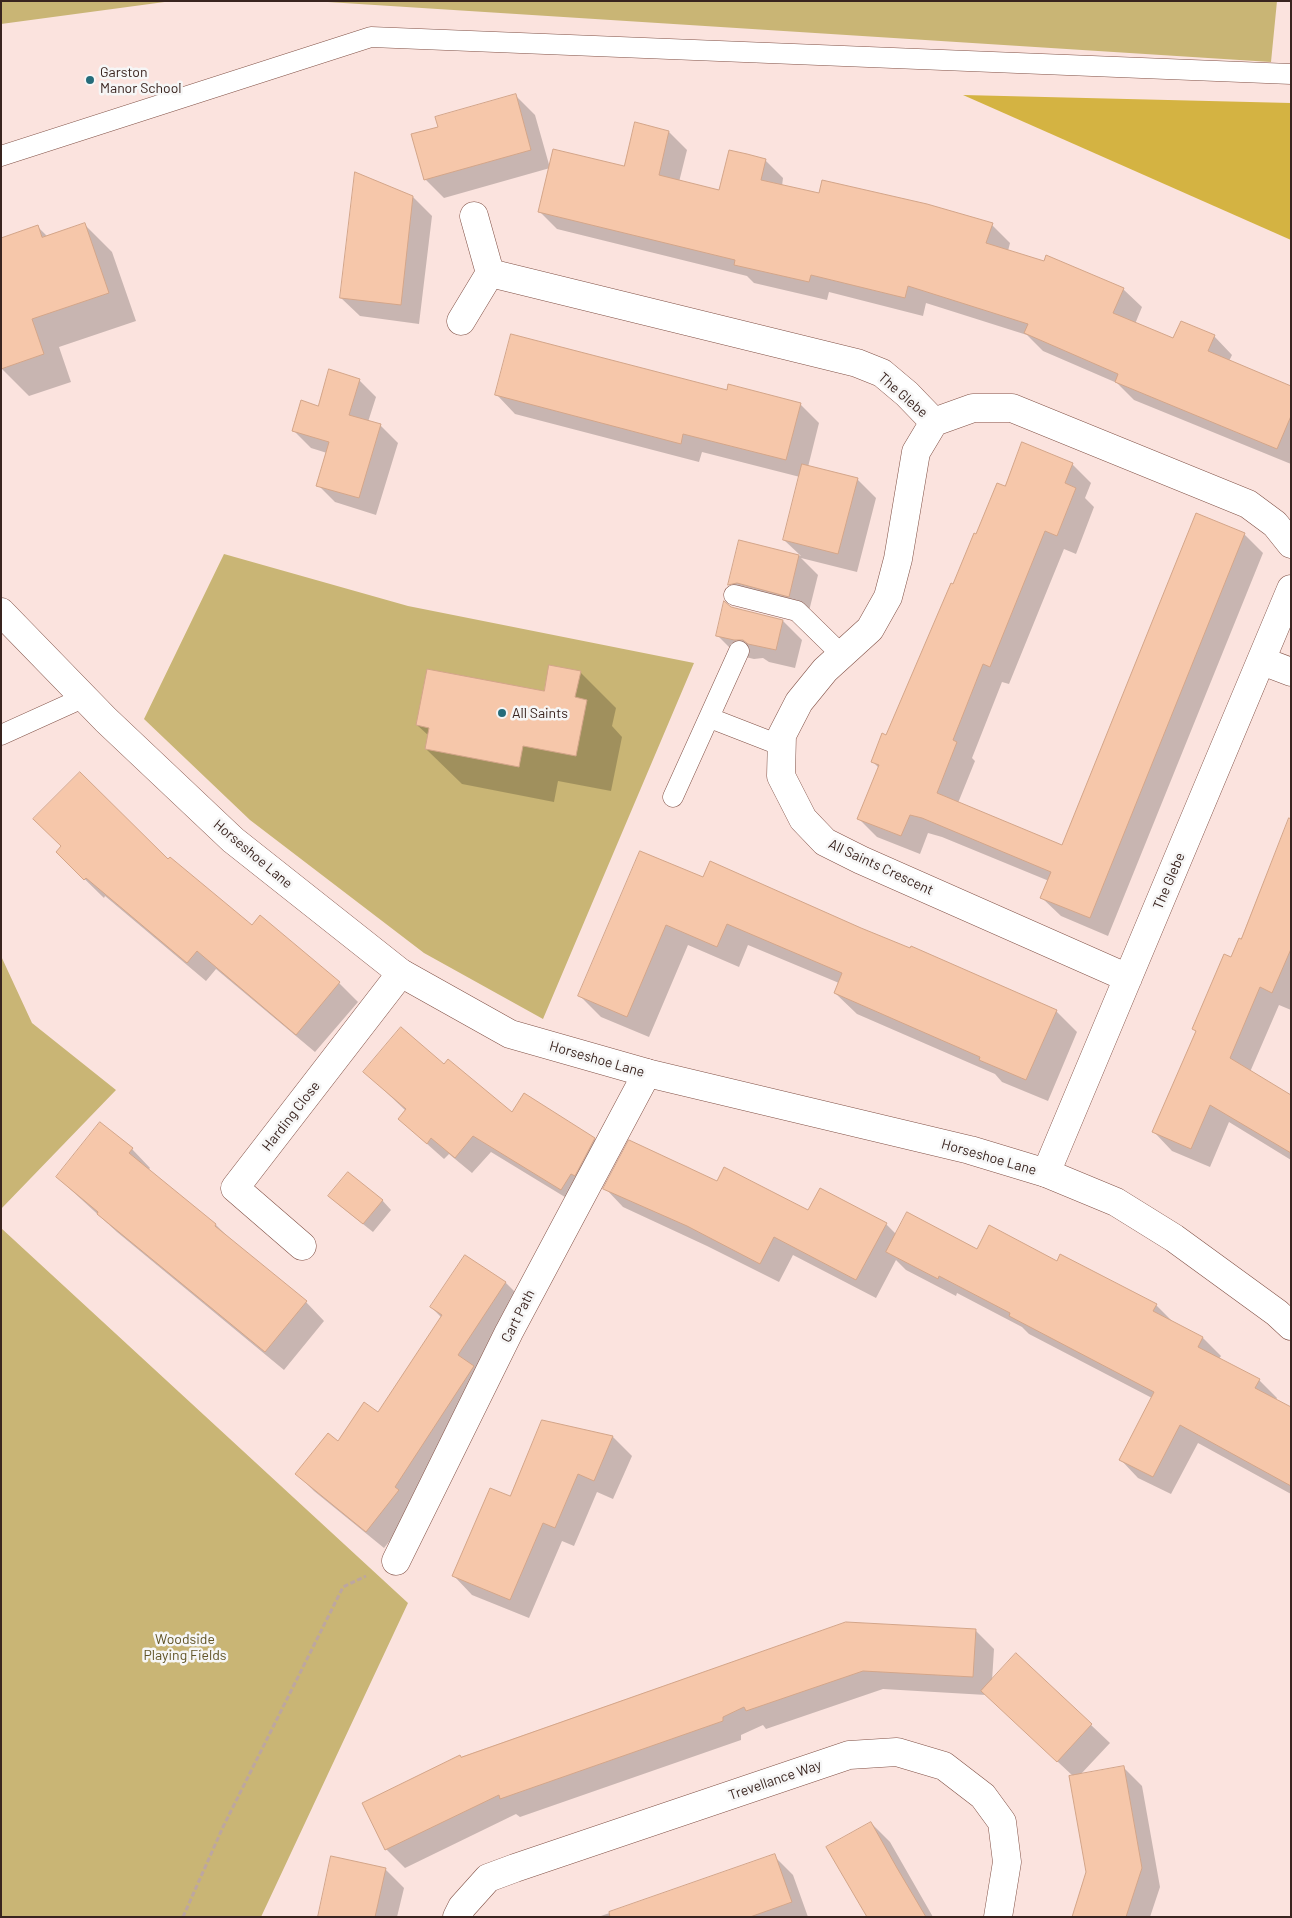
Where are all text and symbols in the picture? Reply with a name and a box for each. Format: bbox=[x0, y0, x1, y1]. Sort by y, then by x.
place label: Garston Manor School bbox=[100, 64, 182, 96]
marker: Garston Manor School bbox=[84, 74, 96, 86]
street label: The Glebe bbox=[875, 369, 931, 421]
place label: All Saints bbox=[512, 705, 568, 721]
marker: All Saints bbox=[496, 707, 508, 719]
street label: Horseshoe Lane bbox=[210, 816, 296, 892]
street label: All Saints Crescent bbox=[826, 835, 936, 899]
street label: The Glebe bbox=[1150, 850, 1188, 912]
street label: Horseshoe Lane bbox=[548, 1037, 646, 1081]
street label: Harding Close bbox=[259, 1078, 323, 1154]
street label: Horseshoe Lane bbox=[940, 1135, 1038, 1179]
street label: Cart Path bbox=[498, 1287, 538, 1345]
park label: Woodside Playing Fields bbox=[143, 1631, 227, 1664]
street label: Trevellance Way bbox=[726, 1756, 824, 1804]

